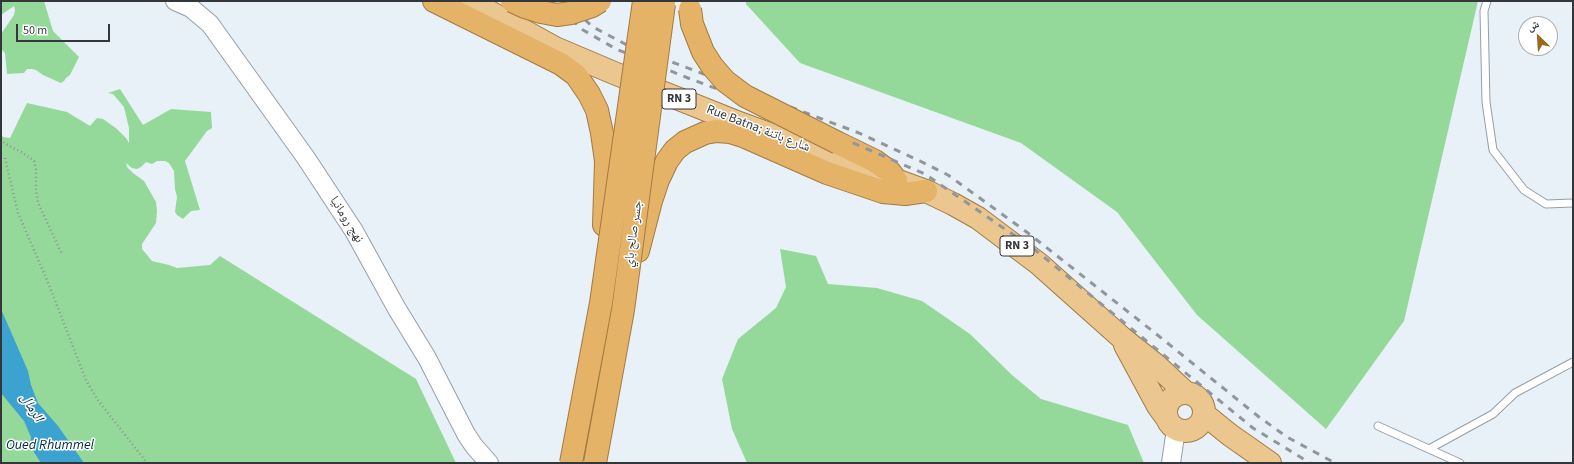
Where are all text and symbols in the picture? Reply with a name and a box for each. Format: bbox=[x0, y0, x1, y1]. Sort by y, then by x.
scale bar bbox=[18, 16, 112, 42]
north arrow bbox=[1518, 16, 1558, 56]
text: ش bbox=[1525, 16, 1542, 35]
text: 50 m bbox=[23, 22, 47, 39]
road number: RN 3 bbox=[662, 89, 696, 109]
street label: Rue Batna; شارع باتنة bbox=[704, 102, 812, 156]
street label: نهج رومانيا bbox=[326, 194, 366, 246]
street label: جسر صالح باي bbox=[622, 200, 646, 268]
road number: RN 3 bbox=[1000, 236, 1034, 256]
water label: الرمال bbox=[16, 391, 46, 425]
water label: Oued Rhummel bbox=[6, 438, 94, 454]

